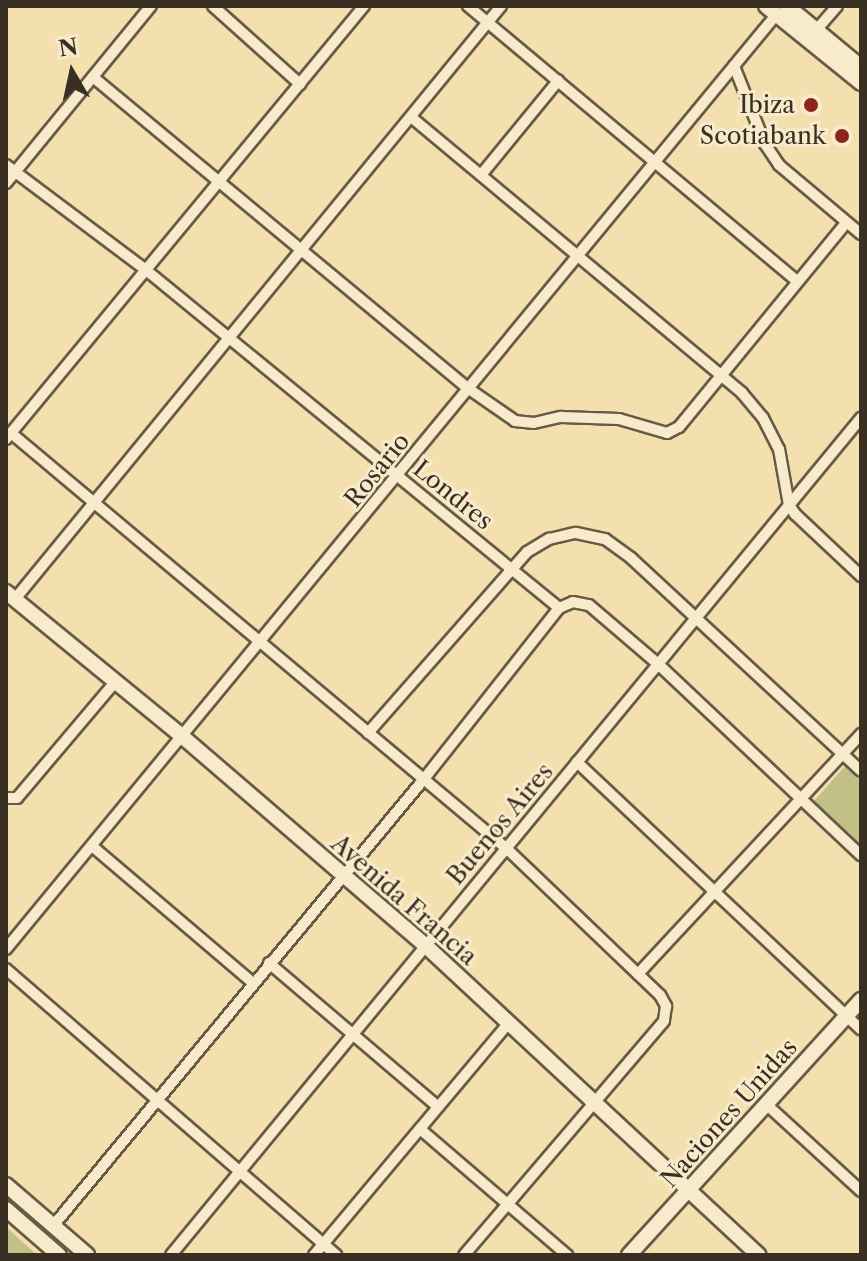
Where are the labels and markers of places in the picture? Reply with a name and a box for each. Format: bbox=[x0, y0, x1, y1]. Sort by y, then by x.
place label: Ibiza bbox=[739, 91, 795, 119]
marker: Ibiza bbox=[802, 96, 820, 114]
place label: Scotiabank bbox=[700, 122, 826, 150]
marker: Scotiabank bbox=[833, 127, 851, 145]

